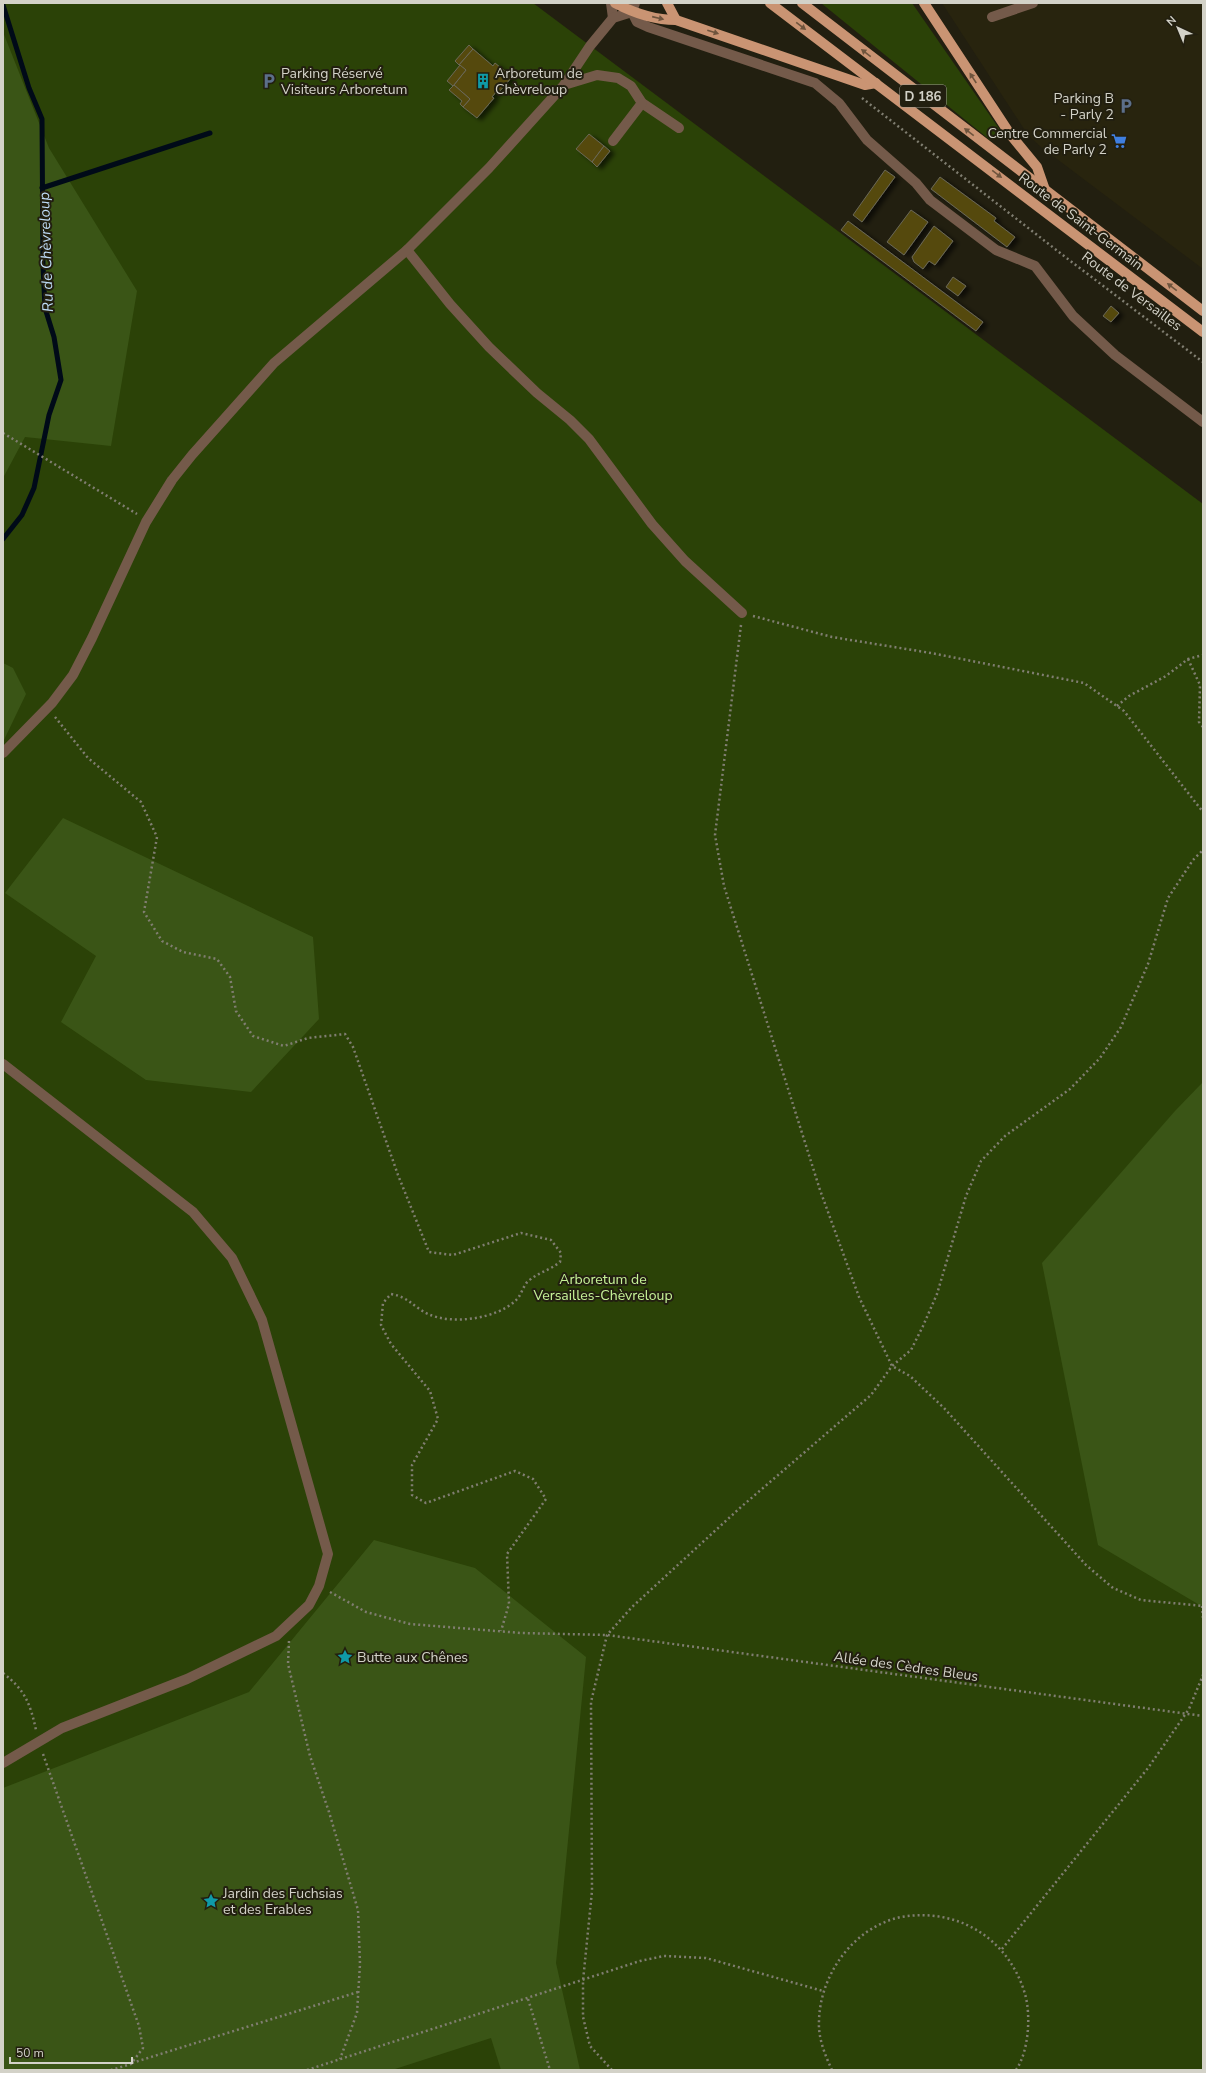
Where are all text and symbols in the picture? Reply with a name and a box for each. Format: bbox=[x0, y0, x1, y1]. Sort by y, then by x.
north arrow bbox=[1158, 8, 1198, 48]
text: N bbox=[1163, 13, 1180, 29]
one-way arrow bbox=[653, 15, 665, 21]
one-way arrow bbox=[796, 22, 806, 30]
one-way arrow bbox=[708, 30, 720, 36]
one-way arrow bbox=[861, 48, 872, 57]
place label: Parking Réservé Visiteurs Arboretum bbox=[280, 64, 408, 99]
place label: Arboretum de Chèvreloup bbox=[495, 64, 582, 99]
parking icon: Parking Réservé Visiteurs Arboretum bbox=[260, 72, 278, 90]
building icon: Arboretum de Chèvreloup bbox=[474, 72, 492, 90]
one-way arrow bbox=[970, 72, 977, 84]
road number: D 186 bbox=[900, 85, 946, 107]
place label: Parking B - Parly 2 bbox=[1054, 89, 1114, 124]
parking icon: Parking B - Parly 2 bbox=[1117, 97, 1135, 115]
place label: Centre Commercial de Parly 2 bbox=[987, 124, 1108, 159]
one-way arrow bbox=[964, 128, 975, 136]
supermarket icon: Centre Commercial de Parly 2 bbox=[1110, 132, 1128, 150]
street label: Route de Saint-Germain bbox=[1015, 168, 1147, 274]
one-way arrow bbox=[991, 170, 1002, 179]
water label: Ru de Chèvreloup bbox=[34, 191, 58, 312]
street label: Route de Versailles bbox=[1078, 247, 1186, 336]
one-way arrow bbox=[1167, 283, 1177, 291]
park label: Arboretum de Versailles-Chèvreloup bbox=[532, 1270, 673, 1305]
street label: Allée des Cèdres Bleus bbox=[832, 1647, 980, 1686]
place icon: Butte aux Chênes bbox=[336, 1648, 354, 1666]
place label: Butte aux Chênes bbox=[357, 1648, 468, 1667]
place label: Jardin des Fuchsias et des Erables bbox=[222, 1884, 343, 1919]
place icon: Jardin des Fuchsias et des Erables bbox=[202, 1892, 220, 1910]
scale bar bbox=[10, 2039, 132, 2065]
text: 50 m bbox=[16, 2045, 44, 2061]

